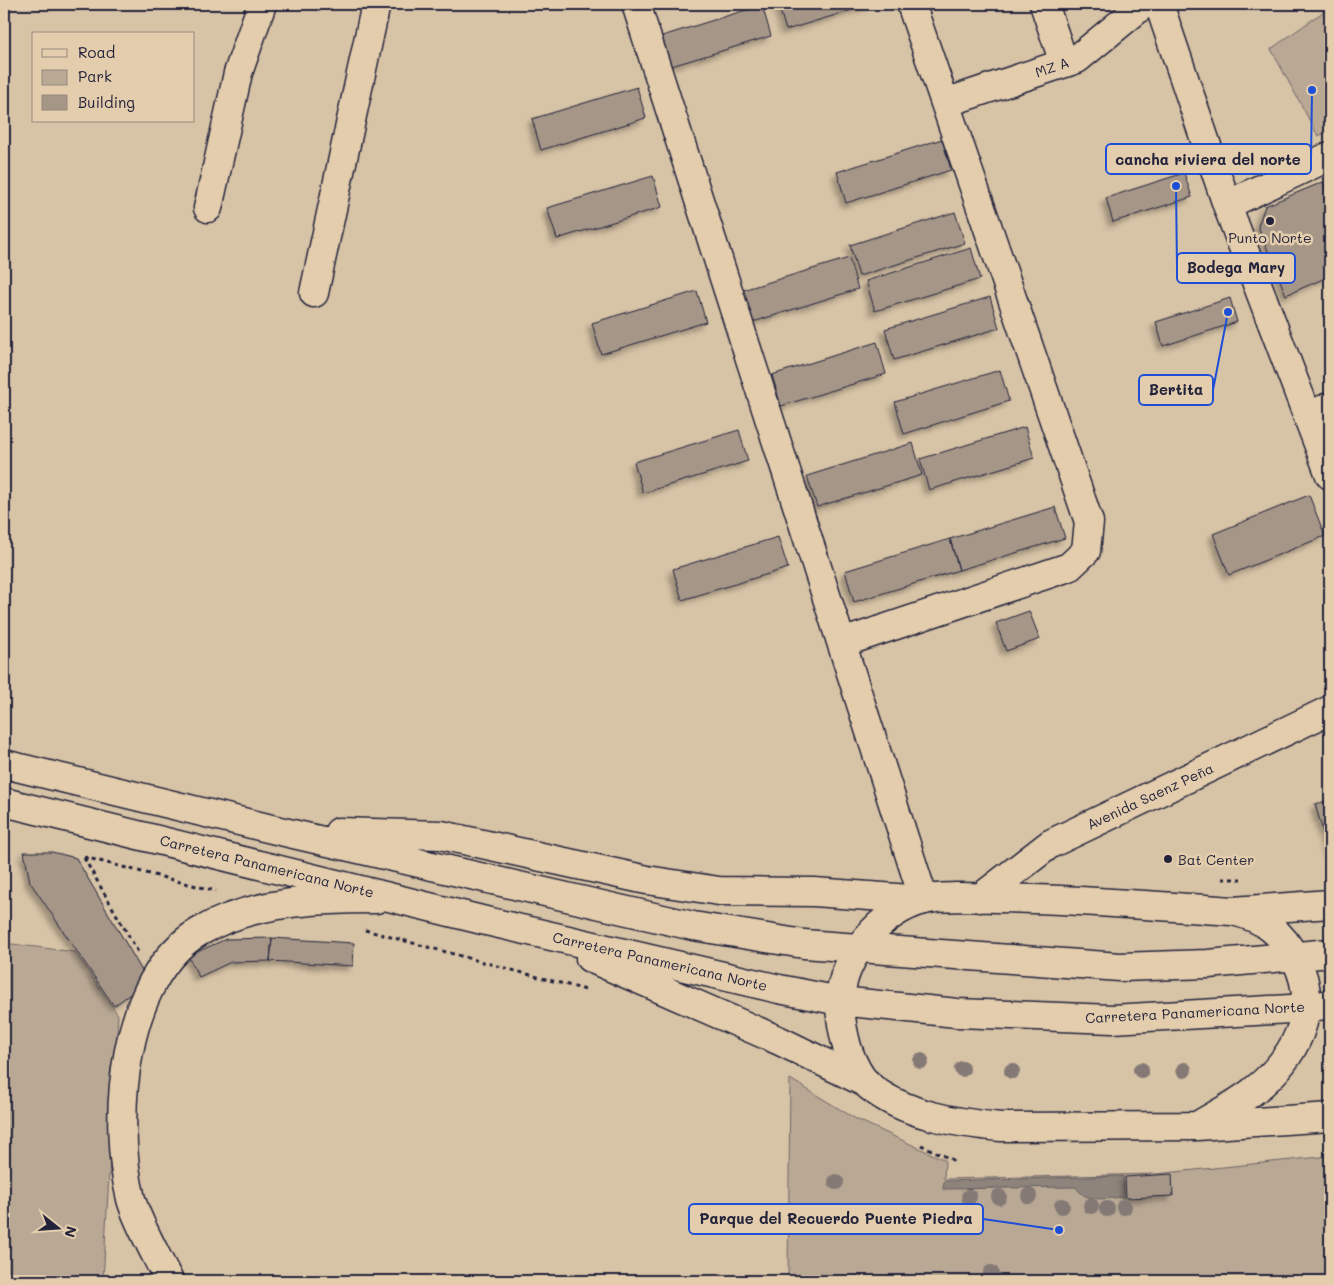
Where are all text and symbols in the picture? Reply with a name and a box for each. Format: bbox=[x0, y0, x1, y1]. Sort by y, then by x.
legend bbox=[32, 32, 195, 122]
text: Road bbox=[78, 42, 115, 62]
street label: MZ A bbox=[1032, 52, 1072, 82]
text: Park bbox=[78, 66, 112, 86]
text: Building bbox=[78, 92, 135, 112]
callout: cancha riviera del norte bbox=[1106, 144, 1311, 174]
text: cancha riviera del norte bbox=[1115, 149, 1301, 169]
marker: Punto Norte bbox=[1264, 215, 1276, 227]
place label: Punto Norte bbox=[1228, 228, 1312, 247]
callout: Bodega Mary bbox=[1177, 253, 1295, 283]
text: Bodega Mary bbox=[1187, 257, 1285, 277]
callout: Bertita bbox=[1139, 375, 1213, 405]
text: Bertita bbox=[1149, 379, 1203, 399]
street label: Avenida Saenz Peña bbox=[1084, 758, 1216, 834]
street label: Carretera Panamericana Norte bbox=[158, 830, 376, 902]
place label: Bat Center bbox=[1178, 850, 1254, 869]
marker: Bat Center bbox=[1162, 853, 1174, 865]
street label: Carretera Panamericana Norte bbox=[551, 927, 769, 995]
street label: Carretera Panamericana Norte bbox=[1085, 997, 1305, 1027]
north arrow bbox=[32, 1202, 82, 1252]
callout: Parque del Recuerdo Puente Piedra bbox=[689, 1204, 983, 1234]
text: Parque del Recuerdo Puente Piedra bbox=[699, 1208, 973, 1228]
text: N bbox=[60, 1224, 82, 1240]

